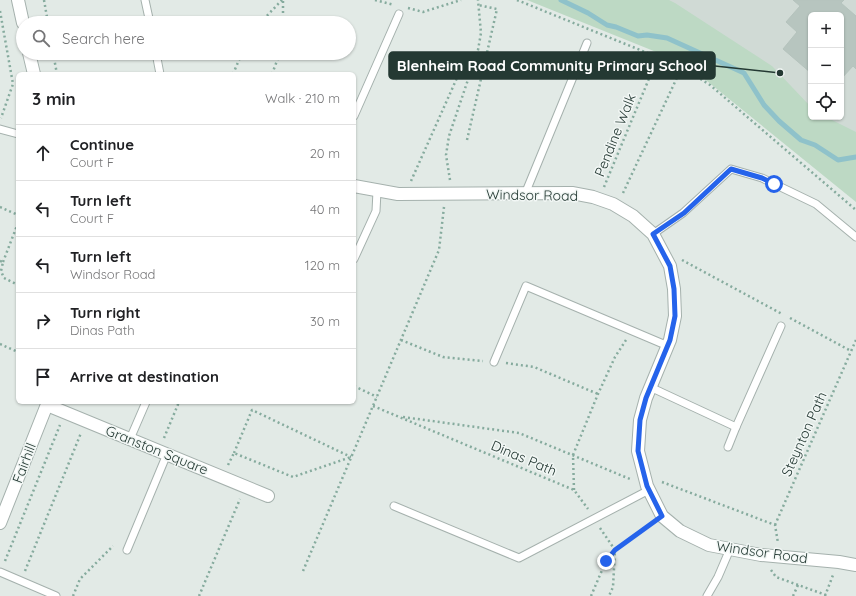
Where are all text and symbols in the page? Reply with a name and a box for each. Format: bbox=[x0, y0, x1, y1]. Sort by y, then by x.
map controls bbox=[808, 12, 844, 120]
button: + bbox=[808, 12, 844, 48]
search box bbox=[16, 16, 356, 60]
icon: search bbox=[30, 27, 52, 49]
text: Search here bbox=[62, 29, 145, 48]
button: − bbox=[808, 48, 844, 84]
callout: Blenheim Road Community Primary School bbox=[389, 52, 715, 79]
text: Blenheim Road Community Primary School bbox=[397, 56, 707, 75]
button: locate bbox=[808, 84, 844, 120]
text: 3 min bbox=[32, 88, 76, 109]
text: Walk · 210 m bbox=[265, 90, 340, 106]
street label: Pendine Walk bbox=[590, 91, 640, 179]
text: Continue bbox=[70, 135, 134, 154]
icon: ahead bbox=[32, 142, 54, 164]
text: 20 m bbox=[310, 145, 340, 161]
text: Court F bbox=[70, 154, 114, 170]
route start bbox=[765, 175, 783, 193]
street label: Windsor Road bbox=[486, 185, 578, 205]
text: Turn left bbox=[70, 191, 132, 210]
icon: left bbox=[32, 198, 54, 220]
text: 40 m bbox=[310, 201, 340, 217]
text: Court F bbox=[70, 210, 114, 226]
text: Turn left bbox=[70, 247, 132, 266]
icon: left bbox=[32, 254, 54, 276]
text: 120 m bbox=[305, 257, 340, 273]
text: Windsor Road bbox=[70, 266, 156, 282]
text: Turn right bbox=[70, 303, 141, 322]
icon: right bbox=[32, 310, 54, 332]
text: 30 m bbox=[310, 313, 340, 329]
text: Dinas Path bbox=[70, 322, 135, 338]
icon: arrive bbox=[32, 366, 54, 388]
text: Arrive at destination bbox=[70, 367, 219, 386]
street label: Steynton Path bbox=[777, 389, 831, 479]
street label: Granston Square bbox=[103, 421, 211, 479]
street label: Dinas Path bbox=[489, 436, 559, 480]
street label: Fairhill bbox=[8, 440, 40, 486]
street label: Windsor Road bbox=[715, 537, 809, 567]
route end bbox=[597, 552, 615, 570]

